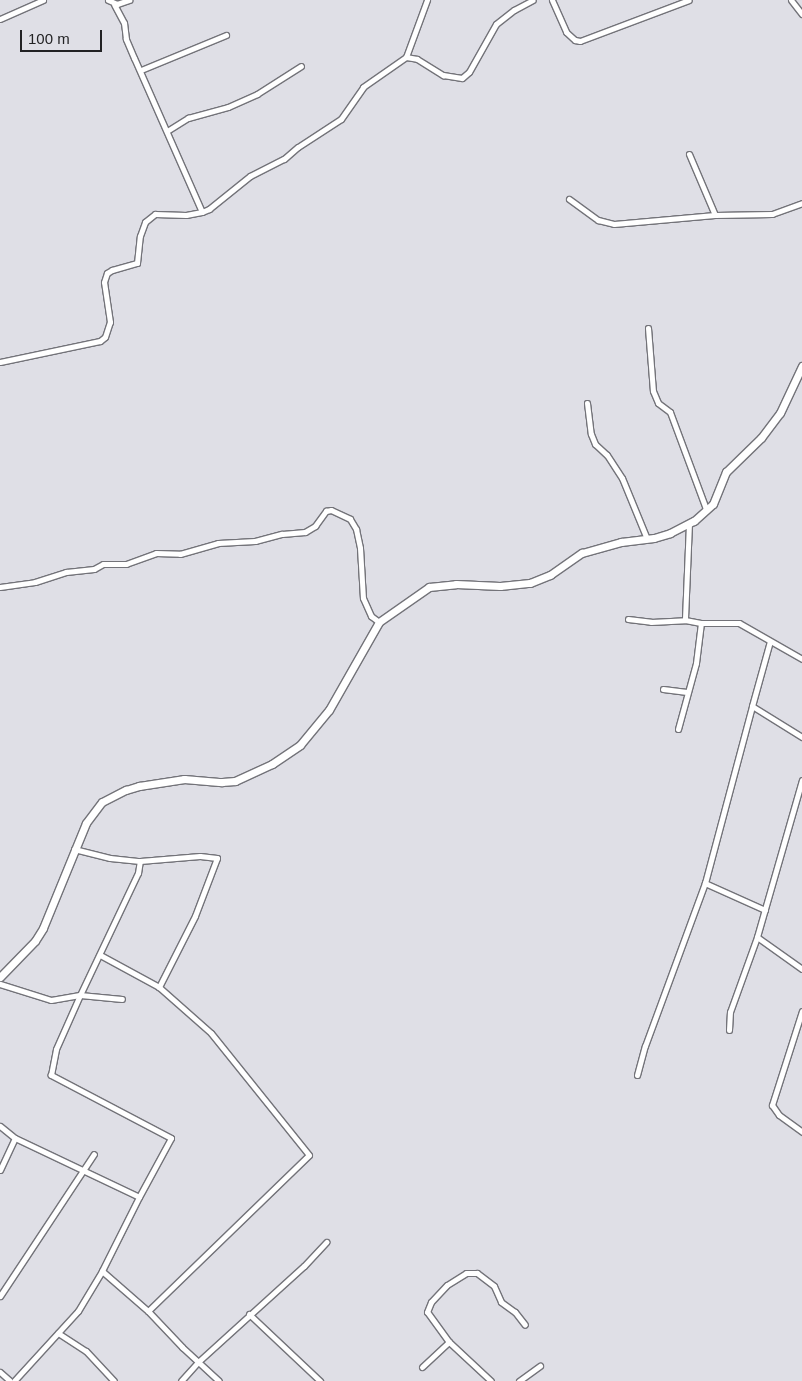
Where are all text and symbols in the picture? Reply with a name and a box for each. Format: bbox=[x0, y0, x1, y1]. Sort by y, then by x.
scale bar bbox=[22, 20, 105, 52]
text: 100 m bbox=[28, 30, 70, 47]

